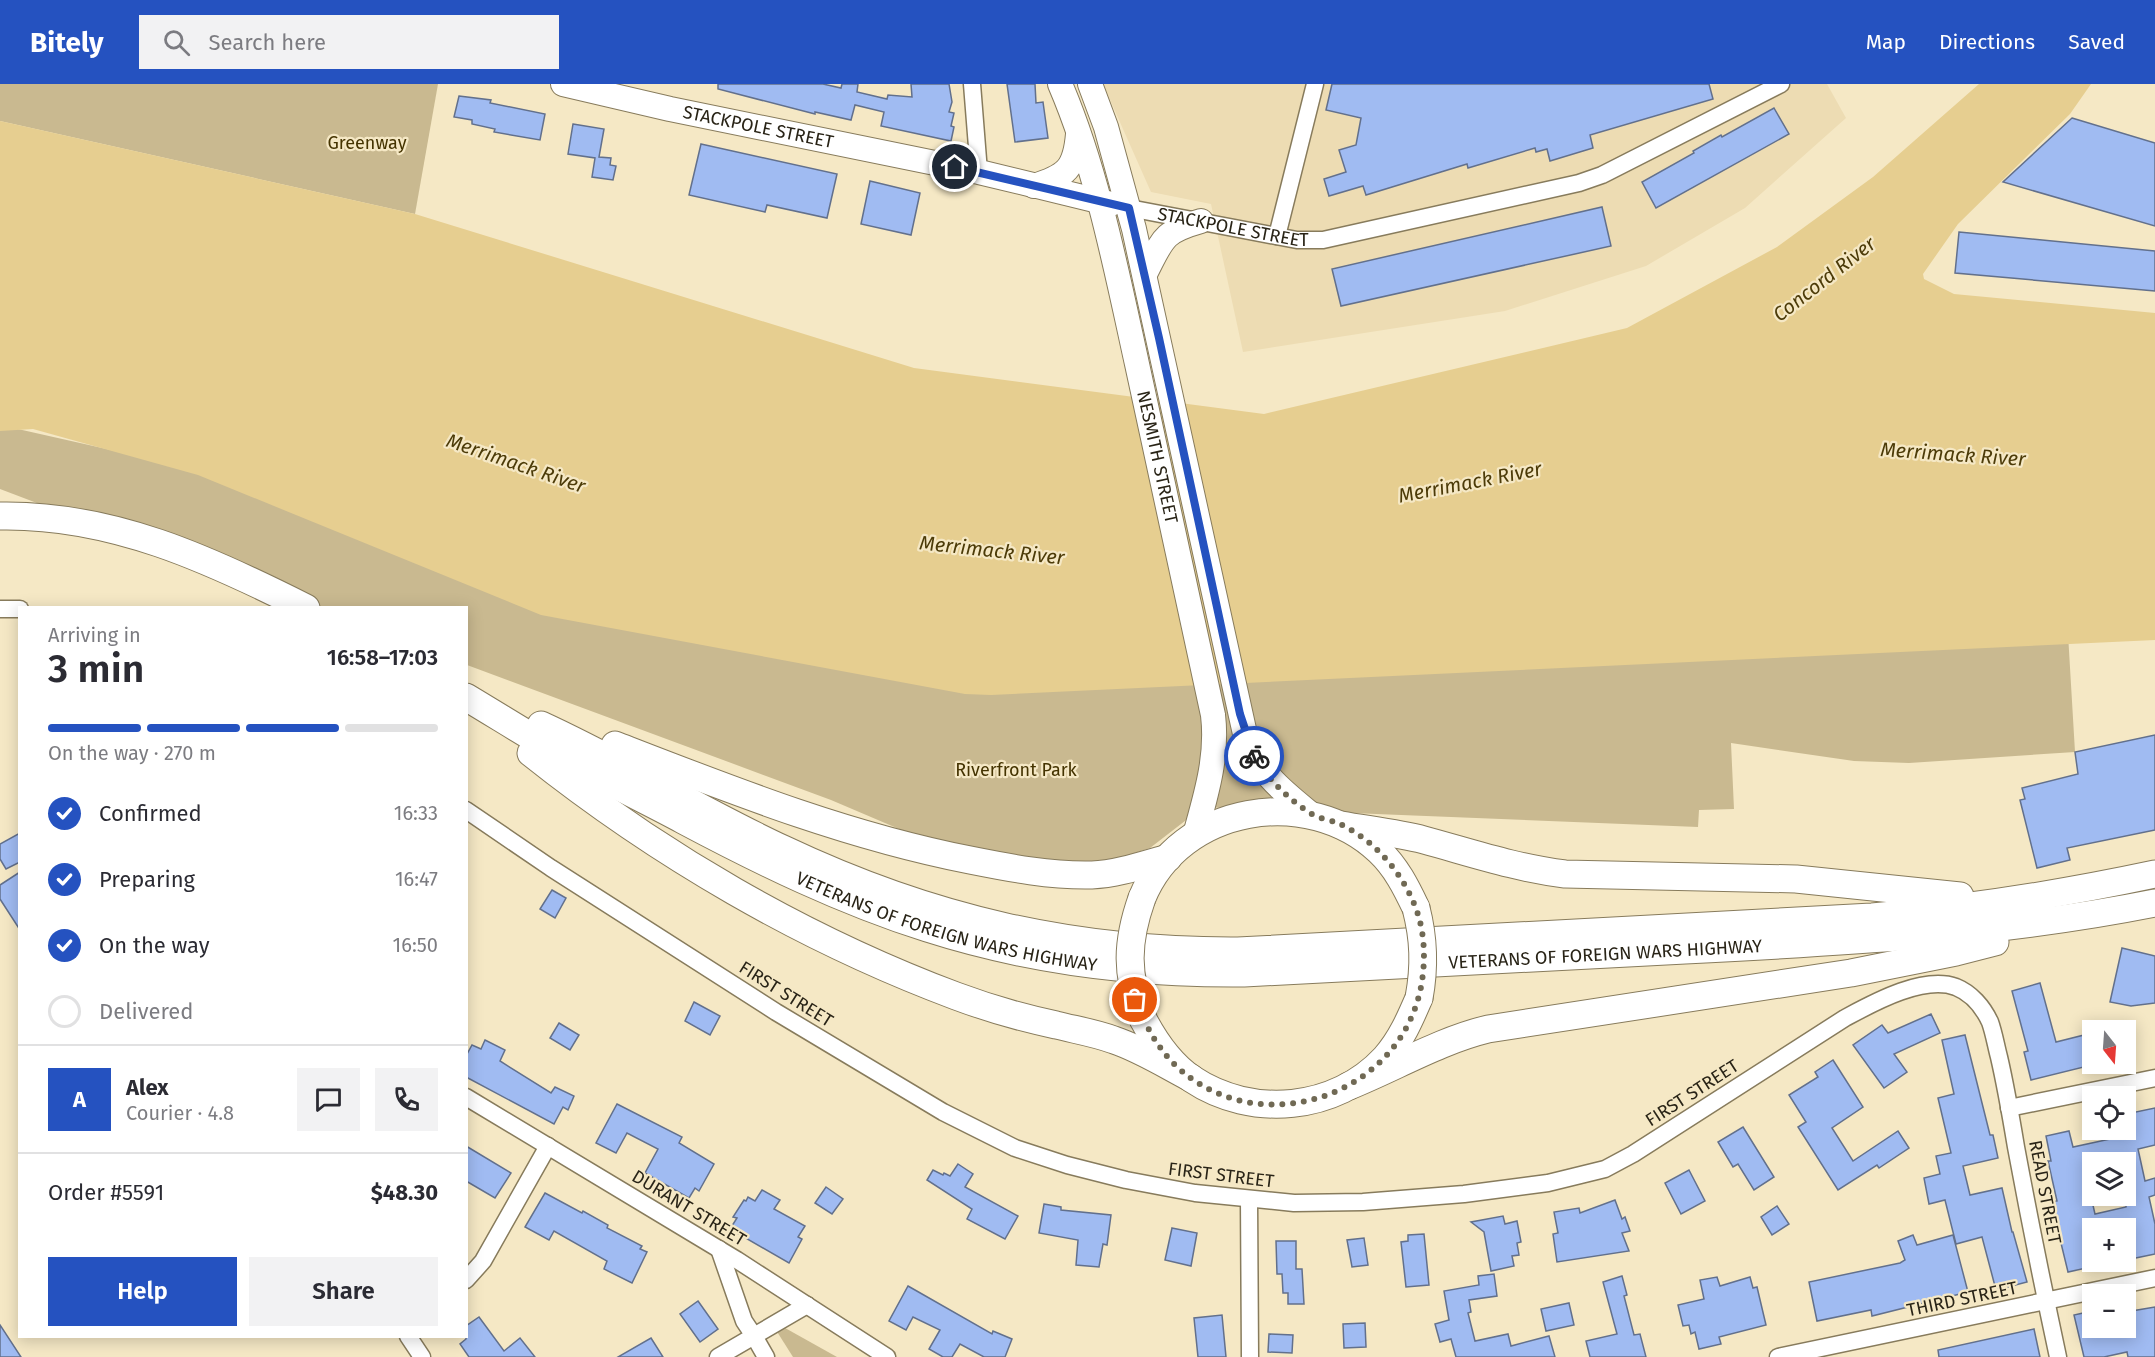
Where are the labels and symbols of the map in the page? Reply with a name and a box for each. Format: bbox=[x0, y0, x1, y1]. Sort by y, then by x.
street label: STACKPOLE STREET bbox=[681, 101, 836, 153]
park label: Greenway bbox=[327, 132, 407, 154]
pin bbox=[929, 141, 980, 192]
street label: STACKPOLE STREET bbox=[1156, 203, 1309, 251]
water label: Concord River bbox=[1768, 231, 1881, 326]
street label: NESMITH STREET bbox=[1132, 389, 1183, 526]
water label: Merrimack River bbox=[443, 428, 590, 498]
water label: Merrimack River bbox=[1880, 437, 2028, 471]
water label: Merrimack River bbox=[1396, 456, 1545, 508]
water label: Merrimack River bbox=[918, 530, 1067, 570]
courier bbox=[1224, 726, 1284, 786]
park label: Riverfront Park bbox=[955, 759, 1078, 781]
street label: VETERANS OF FOREIGN WARS HIGHWAY bbox=[792, 867, 1099, 976]
street label: VETERANS OF FOREIGN WARS HIGHWAY bbox=[1448, 935, 1763, 974]
street label: FIRST STREET bbox=[735, 956, 838, 1032]
pin bbox=[1109, 974, 1160, 1025]
north arrow bbox=[2082, 1020, 2136, 1074]
street label: FIRST STREET bbox=[1641, 1054, 1743, 1131]
street label: READ STREET bbox=[2024, 1138, 2066, 1246]
street label: FIRST STREET bbox=[1167, 1158, 1276, 1192]
street label: DURANT STREET bbox=[628, 1165, 751, 1251]
street label: THIRD STREET bbox=[1905, 1276, 2020, 1321]

